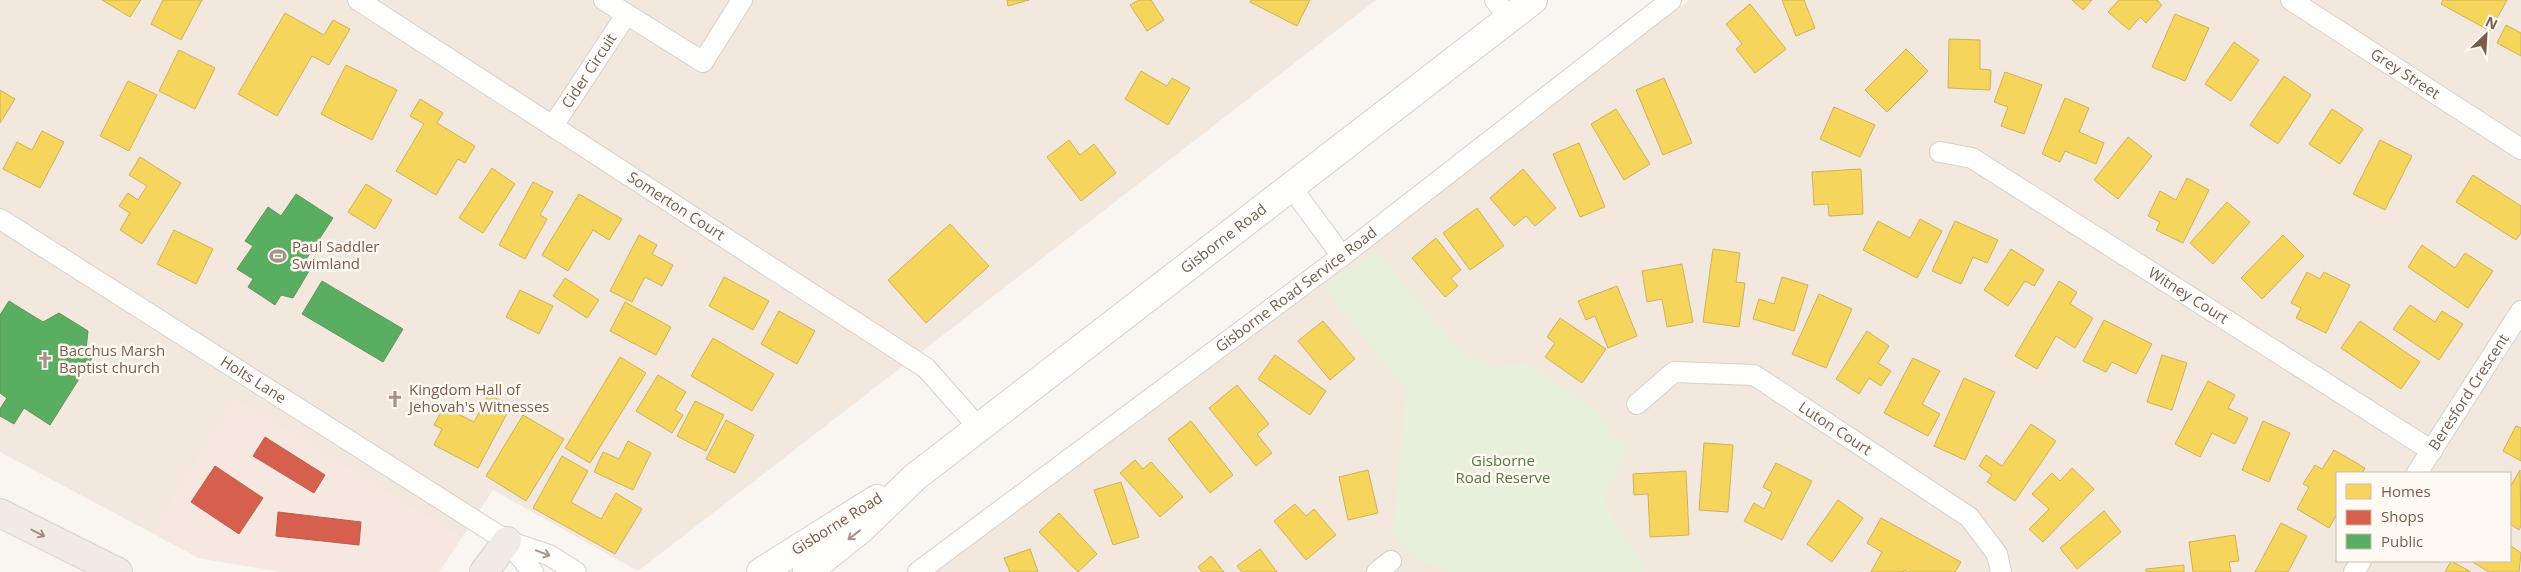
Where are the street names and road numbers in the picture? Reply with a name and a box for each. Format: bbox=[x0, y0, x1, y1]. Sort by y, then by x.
street label: Cider Circuit bbox=[556, 29, 620, 112]
street label: Grey Street bbox=[2367, 43, 2444, 103]
street label: Somerton Court bbox=[624, 166, 729, 244]
street label: Gisborne Road bbox=[1176, 198, 1270, 277]
street label: Gisborne Road Service Road bbox=[1211, 222, 1380, 356]
street label: Witney Court bbox=[2145, 262, 2233, 328]
street label: Beresford Crescent bbox=[2423, 330, 2513, 454]
street label: Holts Lane bbox=[217, 351, 290, 407]
street label: Luton Court bbox=[1795, 396, 1876, 459]
street label: Gisborne Road bbox=[787, 487, 886, 559]

